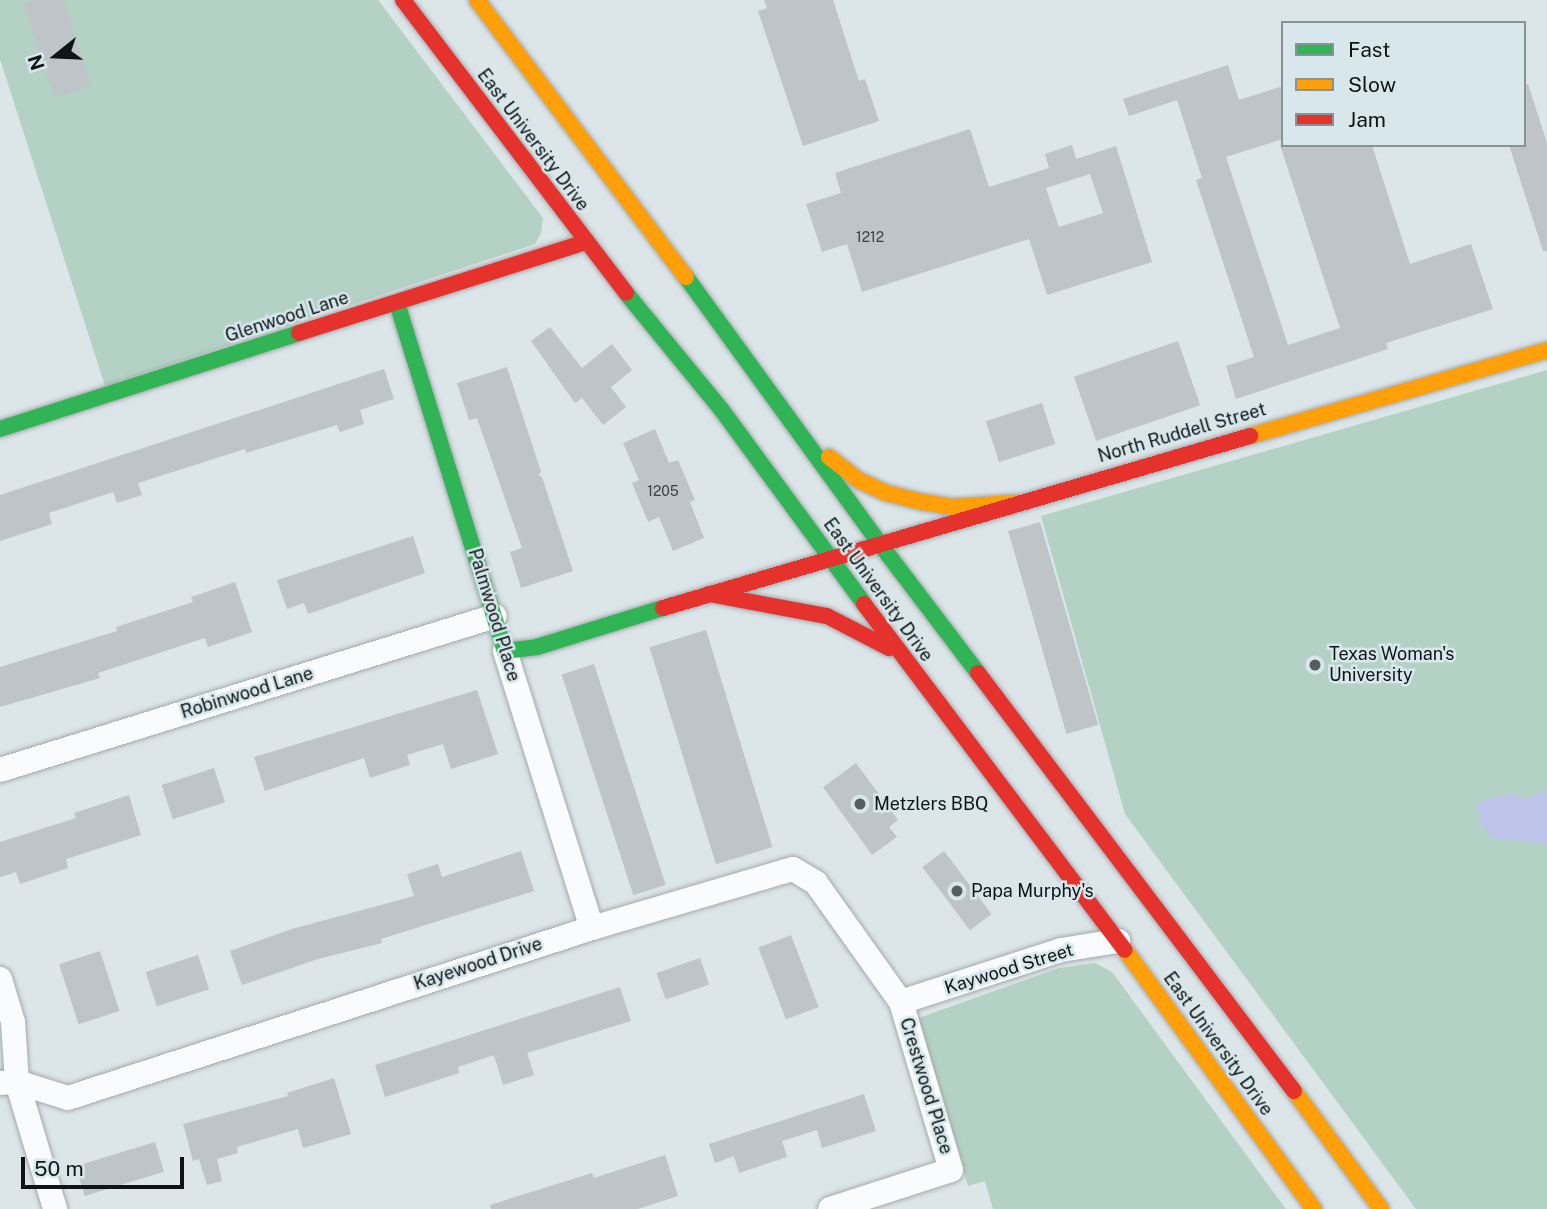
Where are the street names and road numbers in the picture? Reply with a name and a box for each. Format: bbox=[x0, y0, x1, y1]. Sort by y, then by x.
street label: East University Drive bbox=[473, 65, 593, 215]
street label: Glenwood Lane bbox=[223, 287, 351, 347]
street label: North Ruddell Street bbox=[1095, 399, 1269, 467]
street label: East University Drive bbox=[819, 514, 937, 666]
street label: Palmwood Place bbox=[464, 546, 524, 684]
street label: Robinwood Lane bbox=[178, 663, 316, 723]
street label: Kayewood Drive bbox=[411, 933, 545, 995]
street label: Kaywood Street bbox=[942, 939, 1076, 999]
street label: East University Drive bbox=[1159, 968, 1277, 1120]
street label: Crestwood Place bbox=[895, 1015, 957, 1157]

